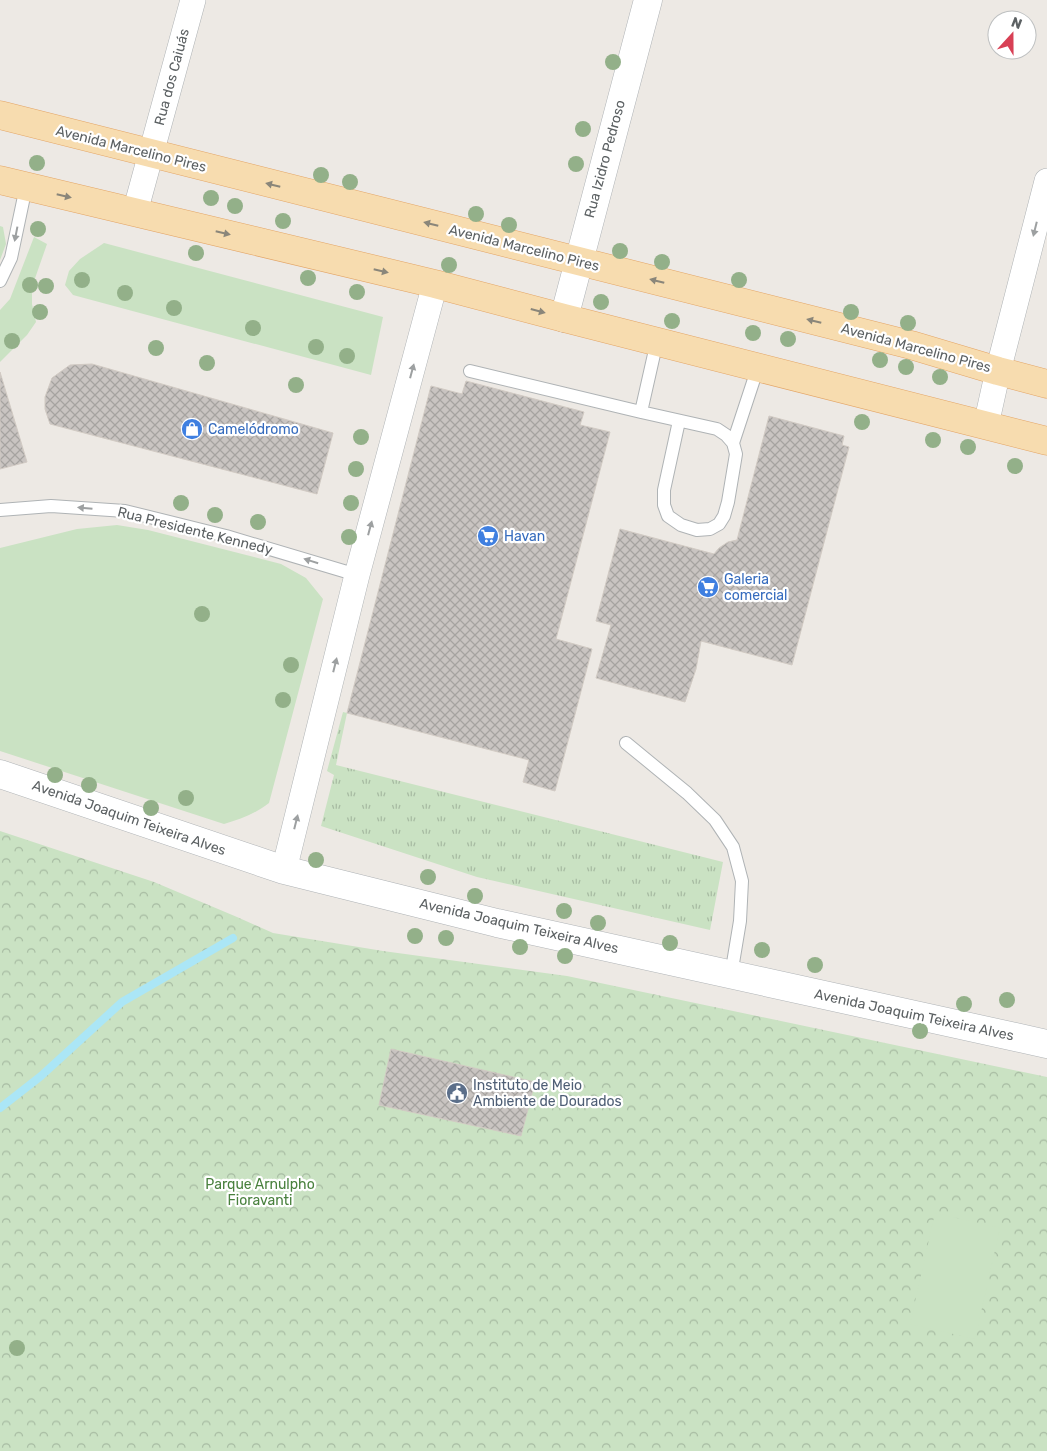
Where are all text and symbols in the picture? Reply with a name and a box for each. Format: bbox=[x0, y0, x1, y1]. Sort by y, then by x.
north arrow bbox=[987, 10, 1037, 60]
text: N bbox=[1009, 14, 1024, 33]
street label: Rua dos Caiuás bbox=[151, 27, 193, 127]
street label: Rua Izidro Pedroso bbox=[581, 98, 629, 220]
street label: Avenida Marcelino Pires bbox=[54, 122, 208, 176]
one-way arrow bbox=[266, 181, 281, 189]
one-way arrow bbox=[57, 192, 72, 200]
one-way arrow bbox=[424, 220, 439, 228]
street label: Avenida Marcelino Pires bbox=[447, 221, 601, 275]
one-way arrow bbox=[1031, 221, 1039, 236]
one-way arrow bbox=[12, 227, 20, 243]
one-way arrow bbox=[215, 229, 230, 237]
one-way arrow bbox=[373, 267, 388, 275]
one-way arrow bbox=[649, 277, 664, 285]
one-way arrow bbox=[530, 307, 545, 315]
one-way arrow bbox=[807, 317, 822, 325]
street label: Avenida Marcelino Pires bbox=[839, 320, 993, 376]
one-way arrow bbox=[409, 364, 417, 379]
shop icon: Camelódromo bbox=[180, 417, 204, 441]
place label: Camelódromo bbox=[208, 421, 299, 438]
street label: Rua Presidente Kennedy bbox=[116, 503, 275, 559]
one-way arrow bbox=[77, 504, 93, 512]
one-way arrow bbox=[367, 521, 375, 536]
supermarket icon: Havan bbox=[476, 524, 500, 548]
place label: Havan bbox=[504, 528, 545, 545]
one-way arrow bbox=[303, 557, 318, 565]
place label: Galeria comercial bbox=[724, 571, 787, 604]
supermarket icon: Galeria comercial bbox=[696, 575, 720, 599]
one-way arrow bbox=[331, 657, 339, 672]
street label: Avenida Joaquim Teixeira Alves bbox=[30, 777, 228, 859]
one-way arrow bbox=[292, 815, 300, 830]
street label: Avenida Joaquim Teixeira Alves bbox=[418, 895, 620, 957]
street label: Avenida Joaquim Teixeira Alves bbox=[813, 985, 1015, 1045]
place label: Instituto de Meio Ambiente de Dourados bbox=[473, 1077, 622, 1110]
public building icon: Instituto de Meio Ambiente de Dourados bbox=[445, 1081, 469, 1105]
park label: Parque Arnulpho Fioravanti bbox=[205, 1176, 315, 1209]

